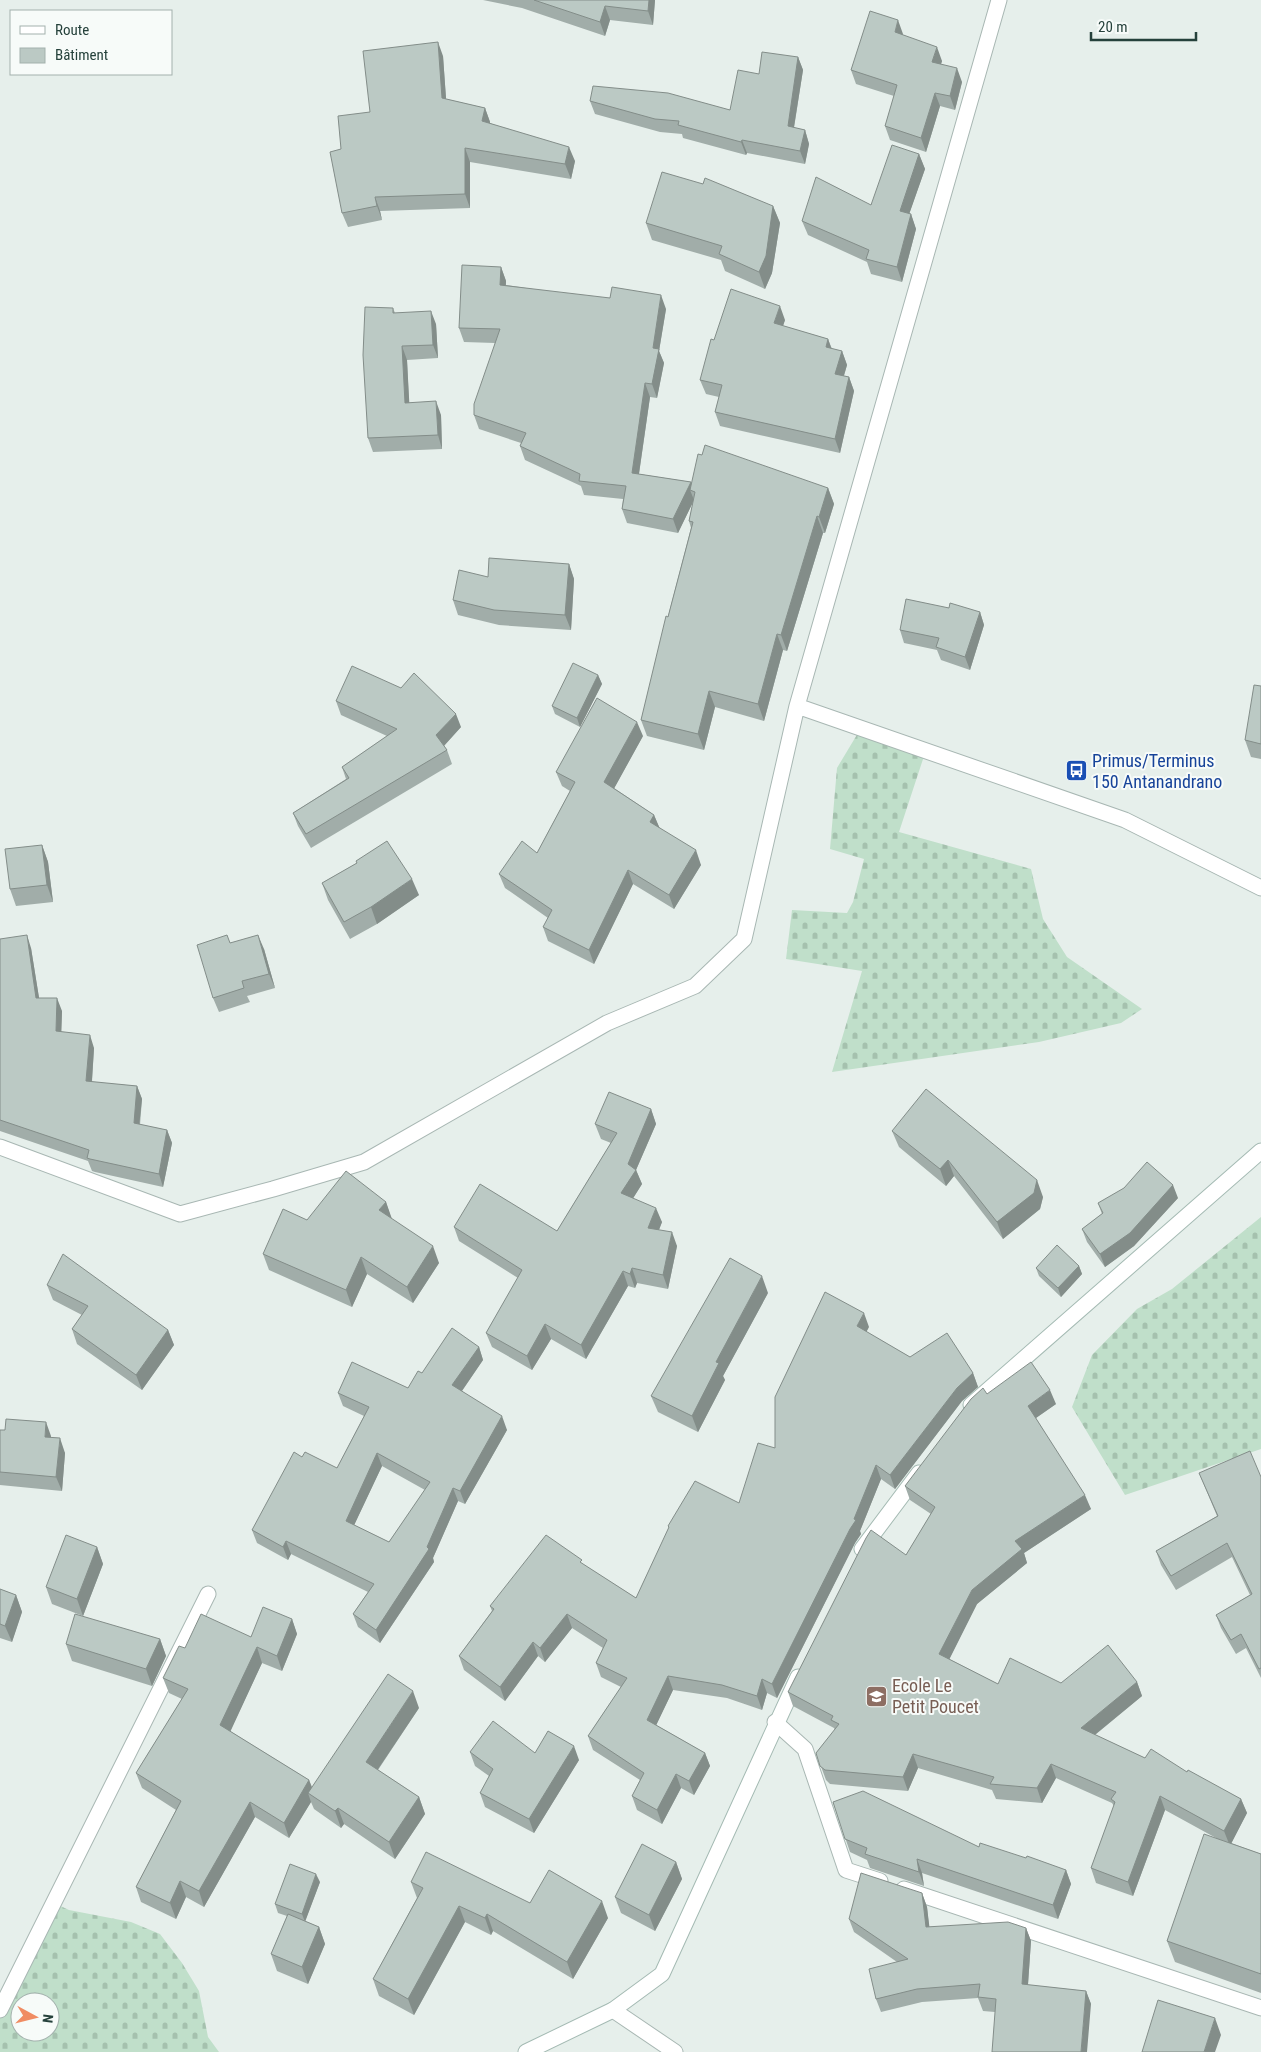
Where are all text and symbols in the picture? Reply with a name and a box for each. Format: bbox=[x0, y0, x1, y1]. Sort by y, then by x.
legend bbox=[10, 10, 172, 75]
scale bar bbox=[1091, 10, 1196, 42]
text: 20 m bbox=[1098, 18, 1128, 36]
text: Route bbox=[55, 21, 89, 39]
text: Bâtiment bbox=[55, 46, 108, 64]
place label: Primus/Terminus 150 Antanandrano bbox=[1092, 750, 1222, 792]
bus stop icon: Primus/Terminus 150 Antanandrano bbox=[1064, 759, 1088, 783]
place label: Ecole Le Petit Poucet bbox=[892, 1675, 979, 1717]
school or university icon: Ecole Le Petit Poucet bbox=[864, 1684, 888, 1708]
north arrow bbox=[10, 1992, 60, 2042]
text: N bbox=[39, 2013, 56, 2024]

